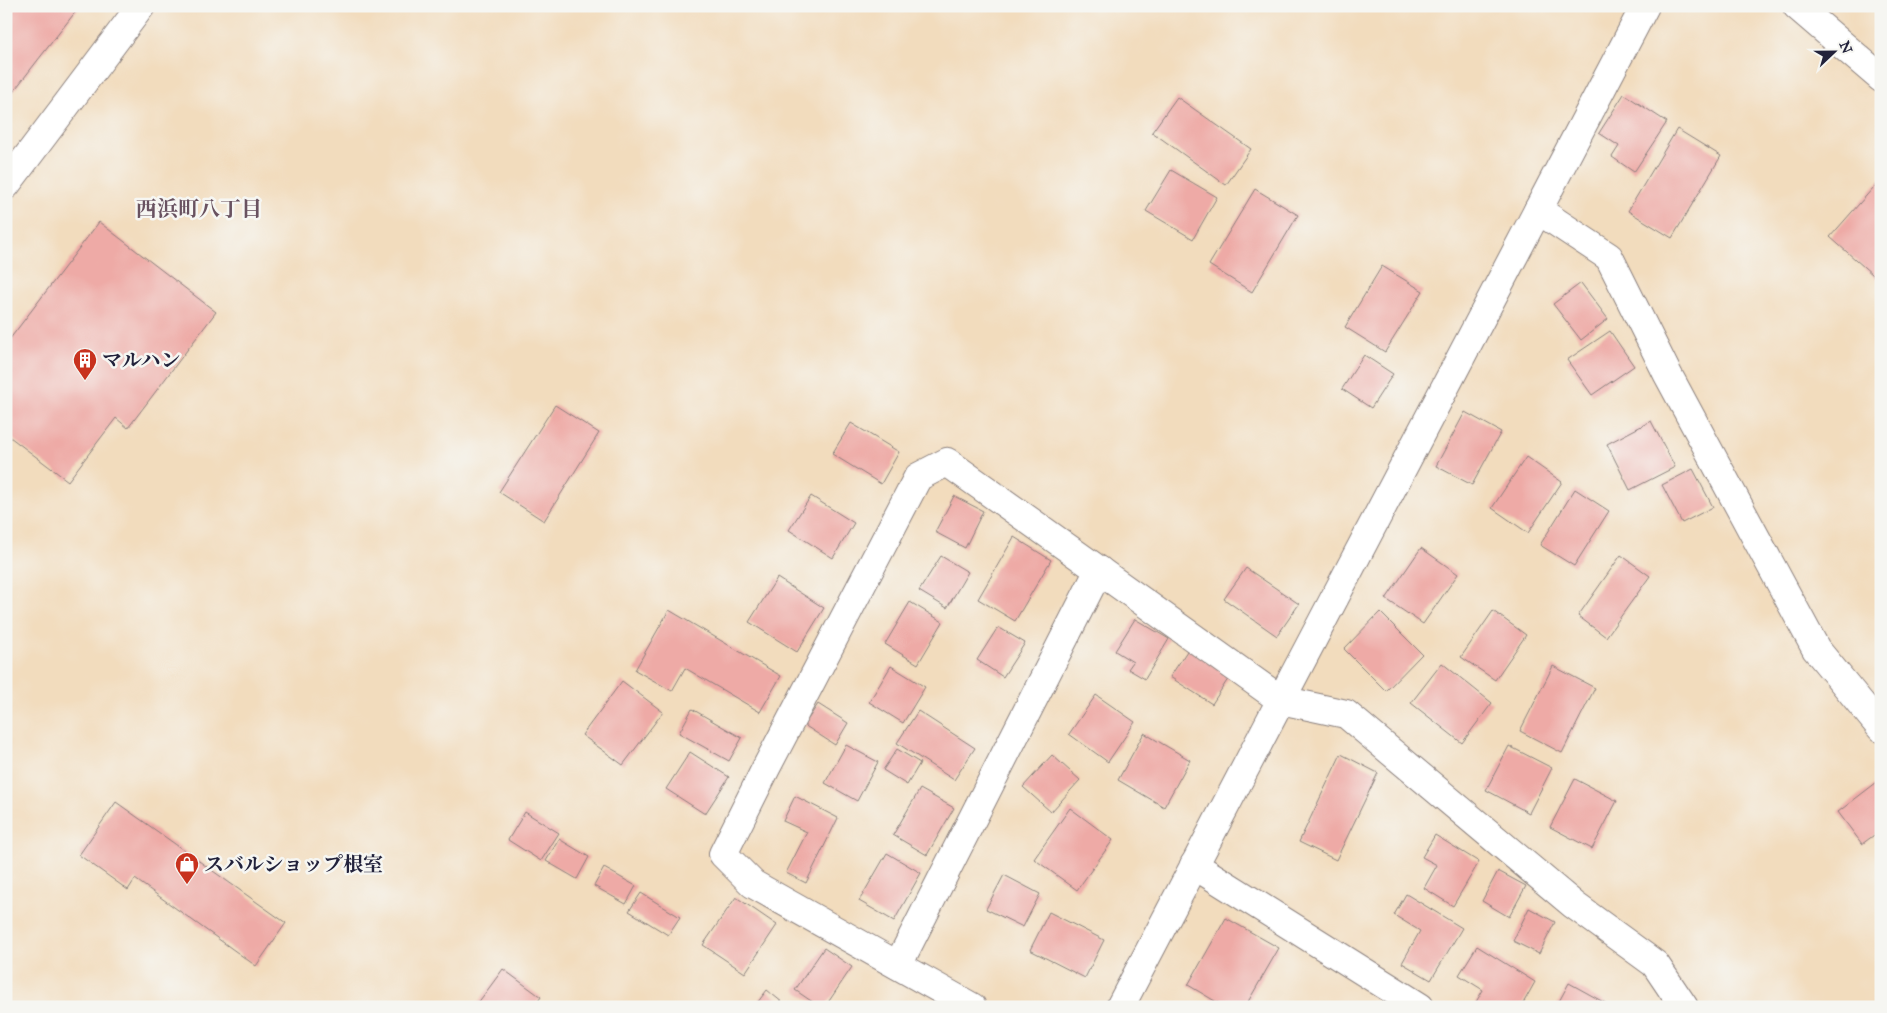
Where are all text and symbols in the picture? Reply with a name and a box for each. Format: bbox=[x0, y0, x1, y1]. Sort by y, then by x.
north arrow bbox=[1810, 28, 1860, 78]
text: N bbox=[1835, 39, 1856, 56]
district label: 西浜町八丁目 bbox=[136, 196, 262, 222]
building icon: マルハン bbox=[72, 347, 98, 381]
place label: マルハン bbox=[102, 348, 181, 372]
shop icon: スバルショップ根室 bbox=[174, 851, 200, 885]
place label: スバルショップ根室 bbox=[204, 852, 383, 876]

